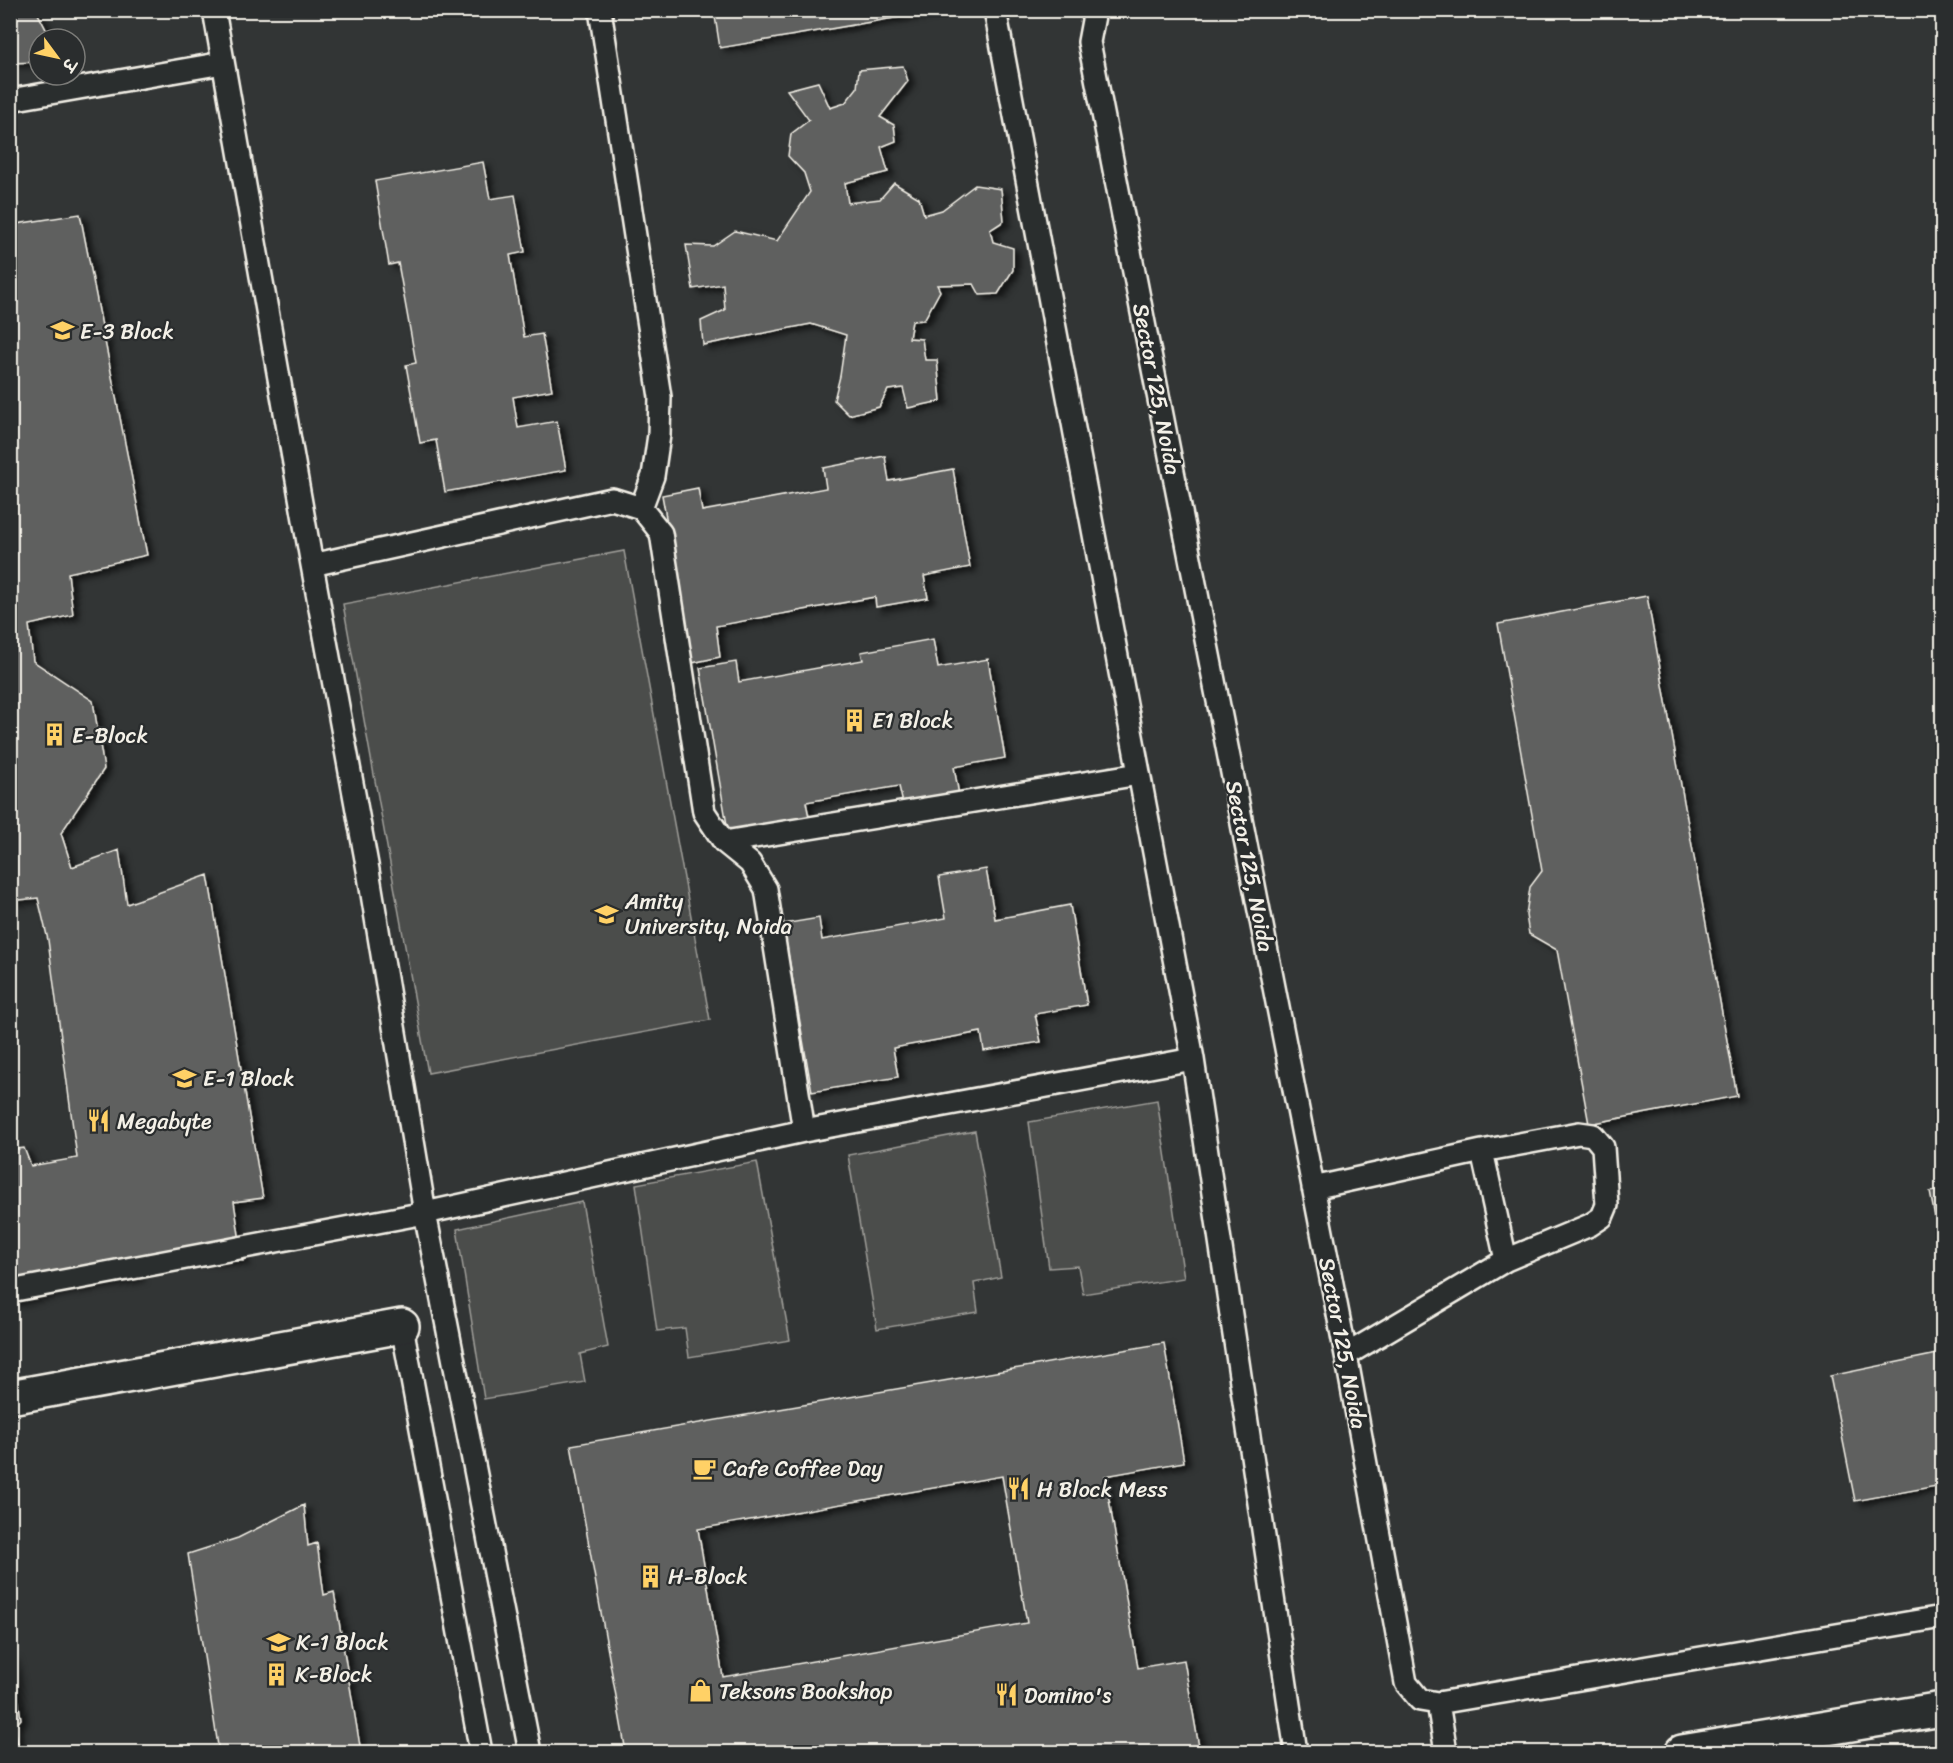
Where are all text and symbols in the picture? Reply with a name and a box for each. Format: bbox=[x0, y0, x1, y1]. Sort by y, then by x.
north arrow bbox=[27, 27, 87, 87]
text: उ bbox=[53, 51, 85, 78]
street label: Sector 125, Noida bbox=[1121, 300, 1193, 478]
place label: E-3 Block bbox=[80, 312, 174, 351]
school or university icon: E-3 Block bbox=[49, 318, 75, 344]
place label: E1 Block bbox=[872, 701, 953, 740]
building icon: E1 Block bbox=[841, 707, 867, 733]
place label: E-Block bbox=[72, 716, 148, 755]
building icon: E-Block bbox=[41, 722, 67, 748]
street label: Sector 125, Noida bbox=[1214, 777, 1286, 955]
place label: Amity University, Noida bbox=[624, 882, 792, 946]
school or university icon: Amity University, Noida bbox=[594, 901, 620, 927]
place label: E-1 Block bbox=[203, 1059, 295, 1098]
school or university icon: E-1 Block bbox=[172, 1065, 198, 1091]
place label: Megabyte bbox=[117, 1102, 212, 1141]
restaurant icon: Megabyte bbox=[86, 1108, 112, 1134]
street label: Sector 125, Noida bbox=[1307, 1254, 1379, 1432]
place label: Cafe Coffee Day bbox=[723, 1449, 883, 1488]
cafe icon: Cafe Coffee Day bbox=[692, 1455, 718, 1481]
place label: H Block Mess bbox=[1037, 1470, 1168, 1509]
restaurant icon: H Block Mess bbox=[1006, 1476, 1032, 1502]
place label: H-Block bbox=[668, 1557, 748, 1596]
building icon: H-Block bbox=[637, 1563, 663, 1589]
place label: K-1 Block bbox=[296, 1623, 389, 1662]
school or university icon: K-1 Block bbox=[265, 1629, 291, 1655]
place label: K-Block bbox=[295, 1655, 373, 1694]
building icon: K-Block bbox=[264, 1661, 290, 1687]
place label: Teksons Bookshop bbox=[719, 1672, 893, 1711]
place label: Domino's bbox=[1024, 1676, 1111, 1715]
shop icon: Teksons Bookshop bbox=[688, 1678, 714, 1704]
restaurant icon: Domino's bbox=[993, 1682, 1019, 1708]

